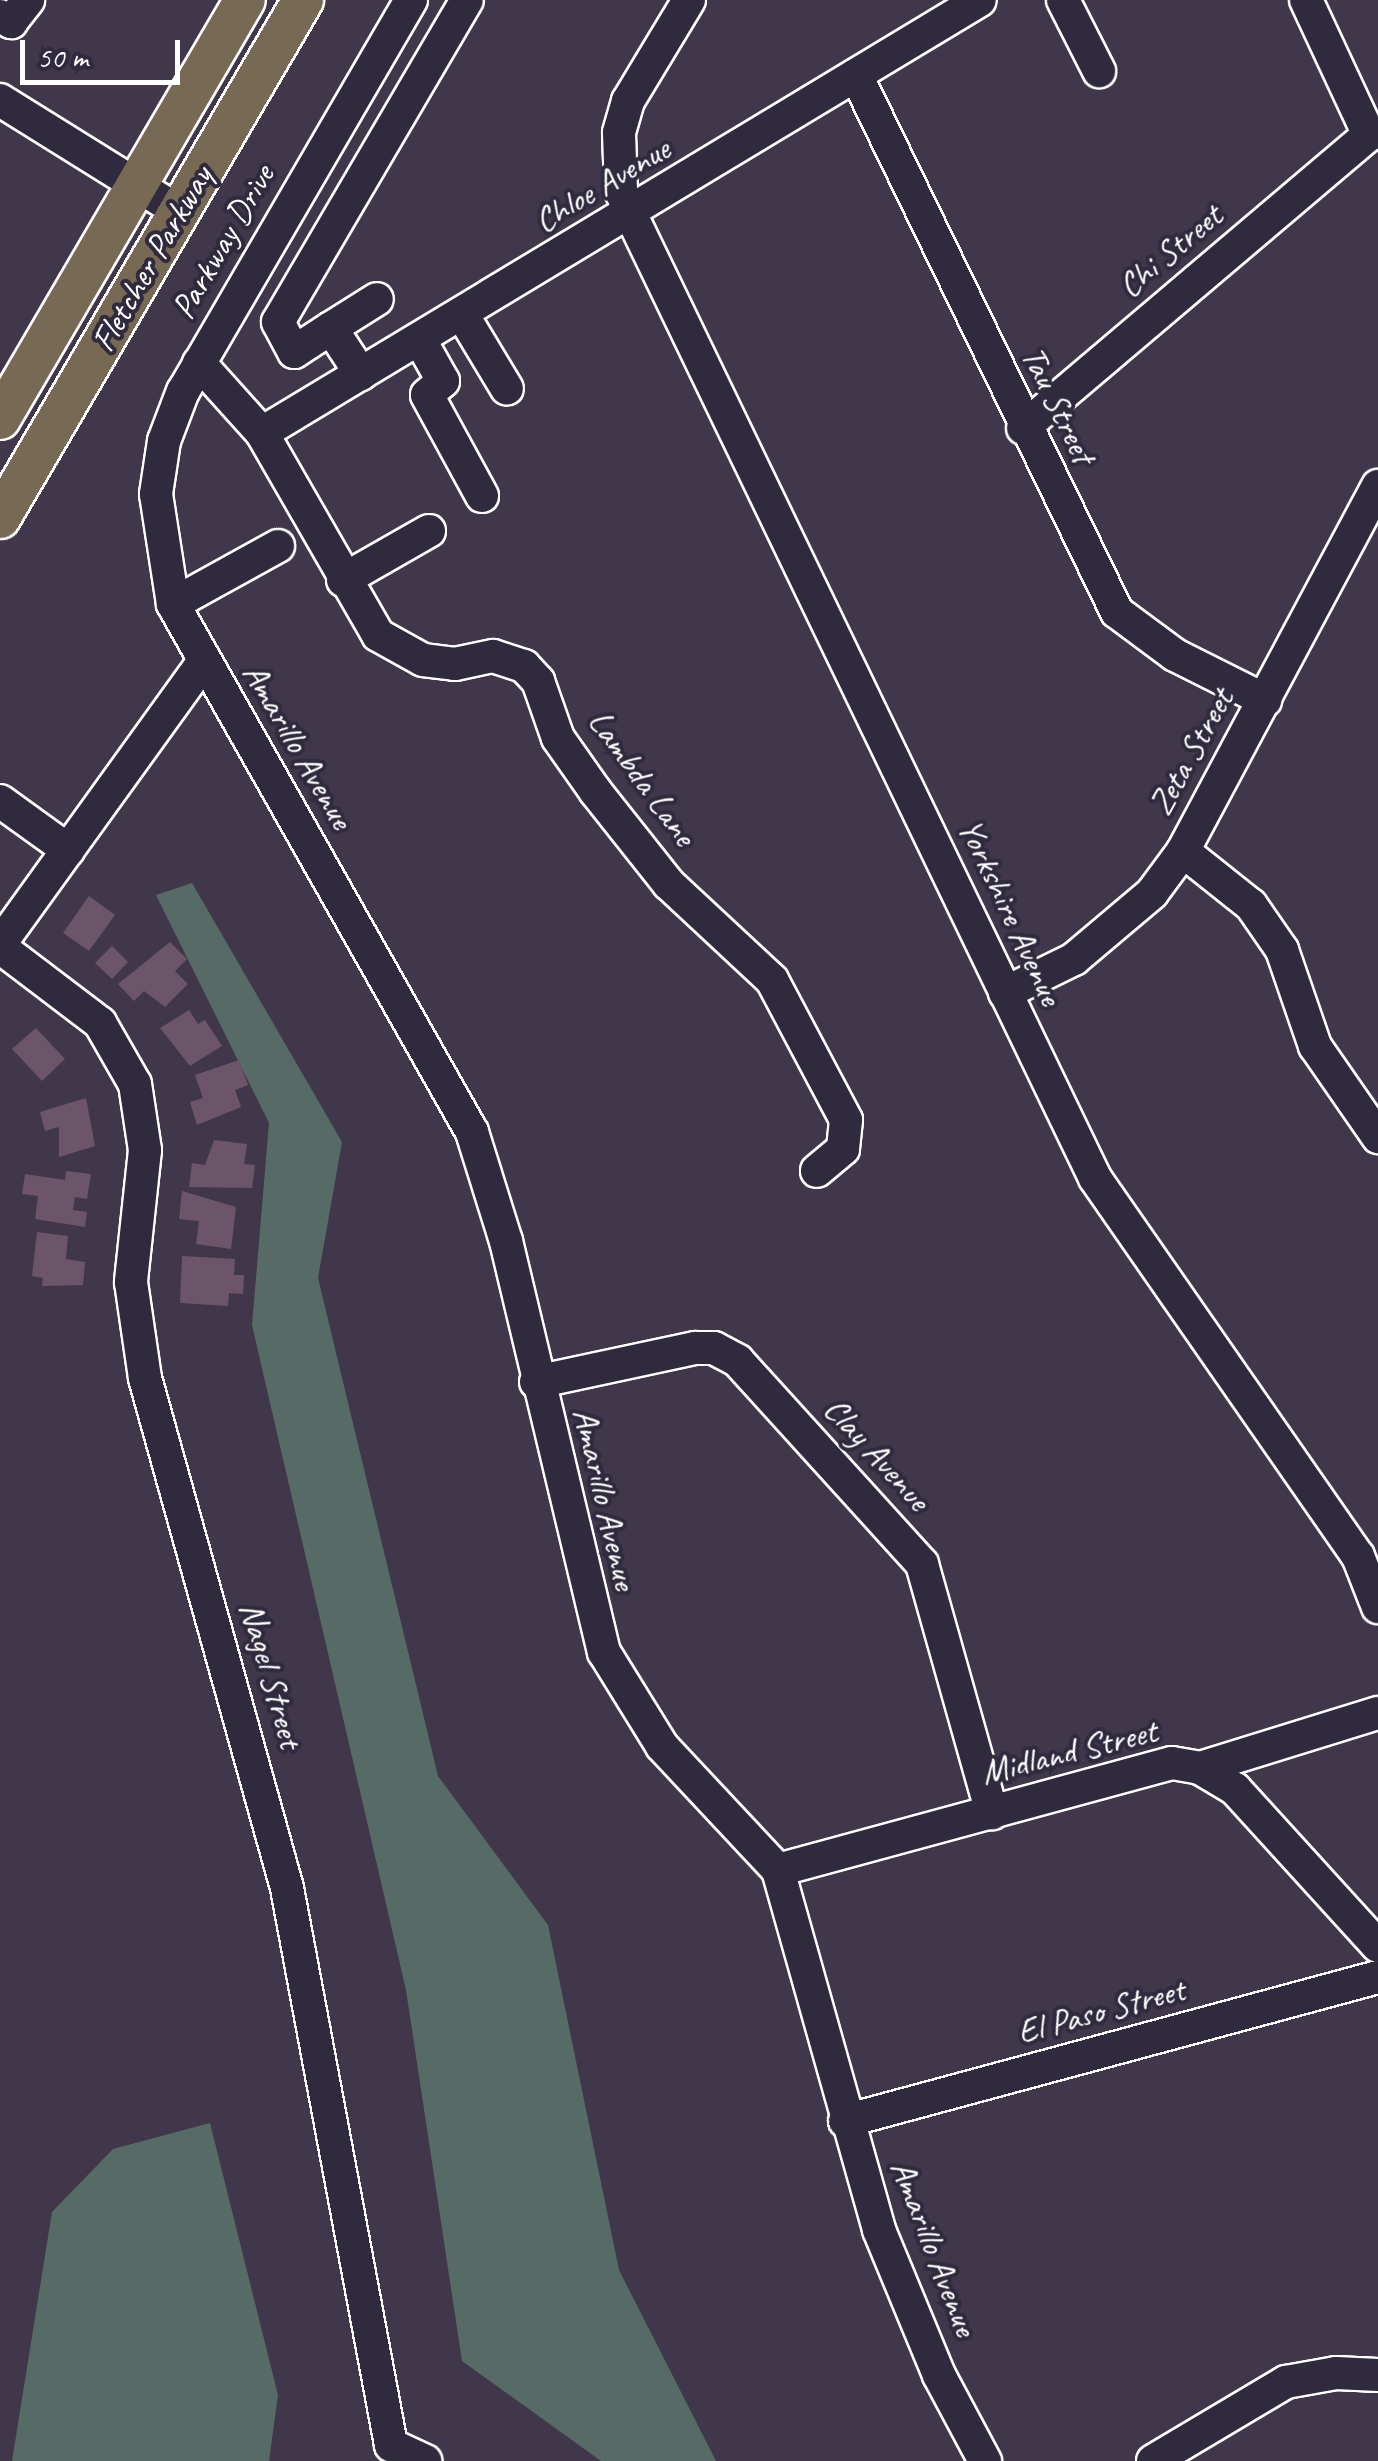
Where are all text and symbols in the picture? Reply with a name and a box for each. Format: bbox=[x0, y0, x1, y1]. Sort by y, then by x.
scale bar bbox=[25, 20, 185, 82]
text: 50 m bbox=[37, 38, 88, 76]
street label: Chloe Avenue bbox=[526, 128, 678, 242]
street label: Parkway Drive bbox=[162, 157, 284, 327]
street label: Fletcher Parkway bbox=[82, 159, 222, 359]
street label: Chi Street bbox=[1109, 195, 1231, 307]
street label: Tau Street bbox=[1012, 339, 1104, 471]
street label: Amarillo Avenue bbox=[234, 656, 362, 836]
street label: Zeta Street bbox=[1139, 681, 1243, 823]
street label: Lambda Lane bbox=[578, 701, 706, 855]
street label: Yorkshire Avenue bbox=[949, 812, 1071, 1012]
street label: Clay Avenue bbox=[815, 1388, 939, 1520]
street label: Amarillo Avenue bbox=[564, 1404, 646, 1594]
street label: Nagel Street bbox=[230, 1597, 312, 1753]
street label: Midland Street bbox=[977, 1710, 1161, 1794]
street label: El Paso Street bbox=[1012, 1968, 1190, 2054]
street label: Amarillo Avenue bbox=[881, 2154, 987, 2342]

